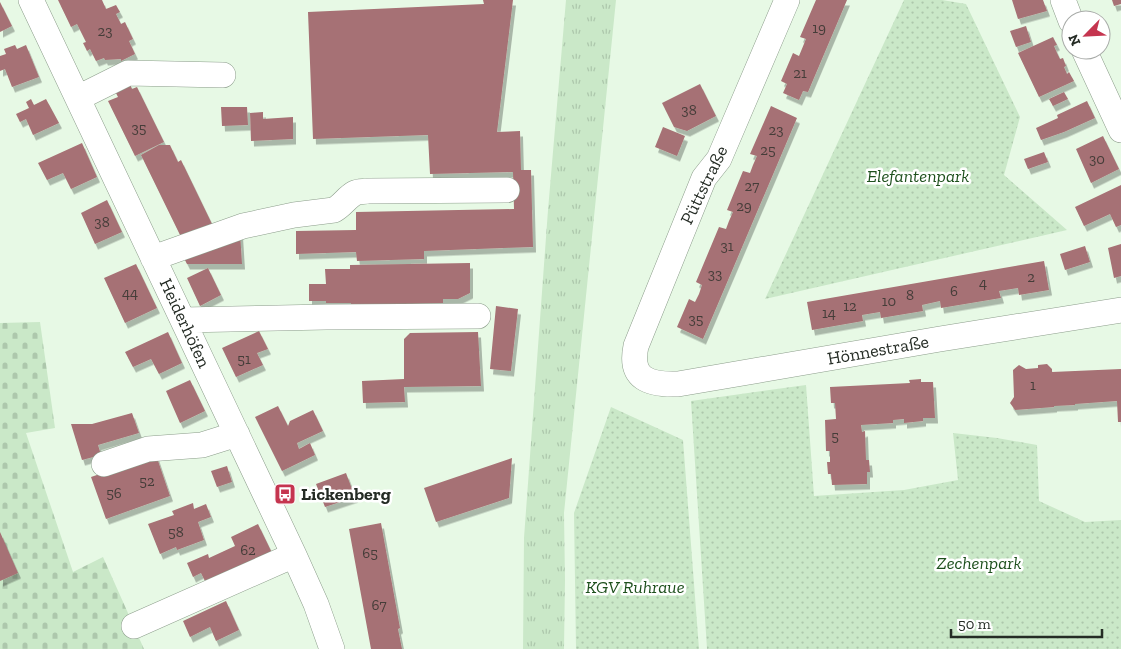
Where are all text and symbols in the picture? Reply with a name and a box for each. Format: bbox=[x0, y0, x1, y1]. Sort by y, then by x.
north arrow bbox=[1061, 10, 1111, 60]
house number: 19 bbox=[812, 19, 826, 37]
house number: 23 bbox=[97, 22, 113, 40]
text: N bbox=[1065, 31, 1085, 48]
house number: 21 bbox=[793, 64, 807, 82]
house number: 38 bbox=[681, 101, 697, 119]
house number: 35 bbox=[131, 119, 147, 137]
house number: 23 bbox=[768, 121, 784, 139]
house number: 25 bbox=[760, 141, 776, 159]
street label: Püttstraße bbox=[676, 142, 732, 228]
house number: 30 bbox=[1089, 150, 1105, 168]
park label: Elefantenpark bbox=[867, 165, 969, 187]
house number: 27 bbox=[745, 177, 759, 195]
house number: 29 bbox=[736, 197, 752, 215]
house number: 38 bbox=[94, 213, 110, 231]
house number: 31 bbox=[720, 237, 734, 255]
house number: 33 bbox=[708, 265, 722, 283]
house number: 2 bbox=[1027, 268, 1035, 286]
house number: 4 bbox=[979, 274, 987, 292]
street label: Heiderhöfen bbox=[155, 275, 216, 372]
house number: 6 bbox=[950, 282, 958, 300]
house number: 44 bbox=[122, 284, 138, 302]
house number: 8 bbox=[906, 286, 914, 304]
house number: 10 bbox=[882, 292, 896, 310]
house number: 12 bbox=[843, 297, 857, 315]
house number: 14 bbox=[822, 304, 836, 322]
house number: 35 bbox=[688, 310, 704, 328]
street label: Hönnestraße bbox=[826, 330, 930, 370]
house number: 51 bbox=[237, 350, 251, 368]
house number: 1 bbox=[1030, 376, 1036, 394]
house number: 5 bbox=[831, 427, 839, 445]
house number: 52 bbox=[139, 472, 155, 490]
bus stop icon: Lickenberg bbox=[273, 482, 297, 506]
place label: Lickenberg bbox=[301, 483, 391, 505]
house number: 56 bbox=[106, 484, 122, 502]
house number: 58 bbox=[168, 523, 184, 541]
house number: 62 bbox=[240, 541, 256, 559]
house number: 65 bbox=[362, 544, 378, 562]
park label: Zechenpark bbox=[937, 552, 1021, 574]
park label: KGV Ruhraue bbox=[585, 576, 685, 598]
house number: 67 bbox=[371, 596, 387, 614]
scale bar bbox=[951, 606, 1102, 638]
text: 50 m bbox=[958, 615, 991, 633]

